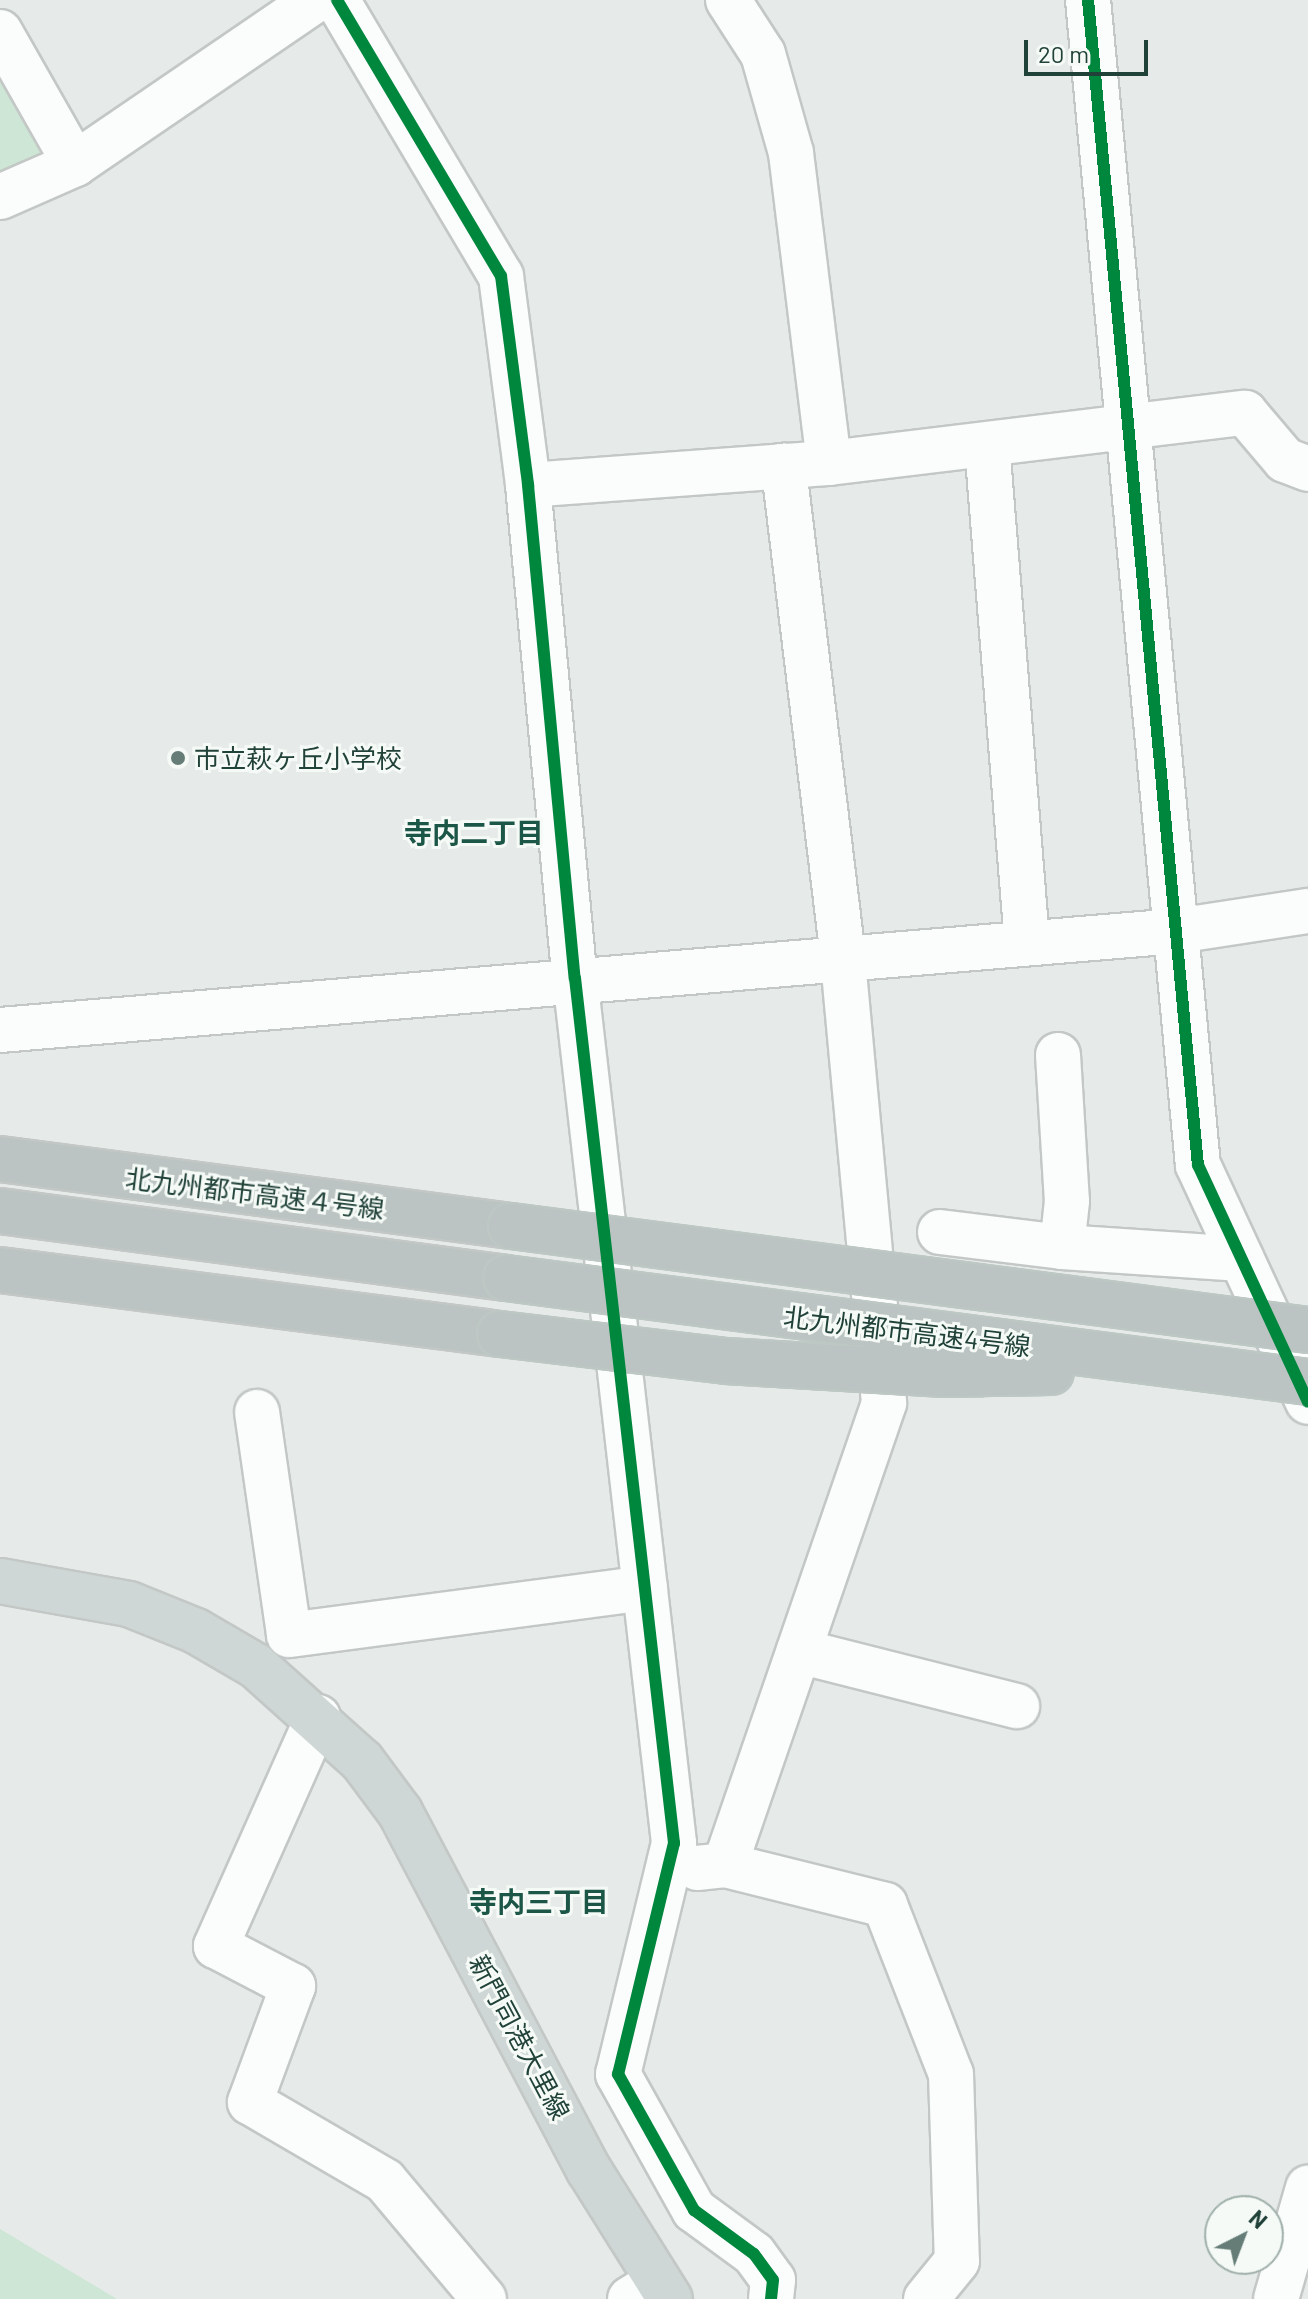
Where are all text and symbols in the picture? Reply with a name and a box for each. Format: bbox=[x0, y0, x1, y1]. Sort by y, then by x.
scale bar bbox=[1028, 24, 1152, 74]
text: 20 m bbox=[1038, 39, 1089, 68]
place label: 市立萩ヶ丘小学校 bbox=[194, 742, 402, 774]
marker: 市立萩ヶ丘小学校 bbox=[169, 749, 187, 767]
district label: 寺内二丁目 bbox=[404, 815, 544, 849]
street label: 北九州都市高速４号線 bbox=[124, 1162, 386, 1224]
street label: 北九州都市高速4号線 bbox=[782, 1300, 1032, 1362]
district label: 寺内三丁目 bbox=[469, 1884, 609, 1918]
street label: 新門司港大里線 bbox=[464, 1949, 576, 2125]
north arrow bbox=[1204, 2195, 1284, 2275]
text: N bbox=[1245, 2204, 1273, 2233]

